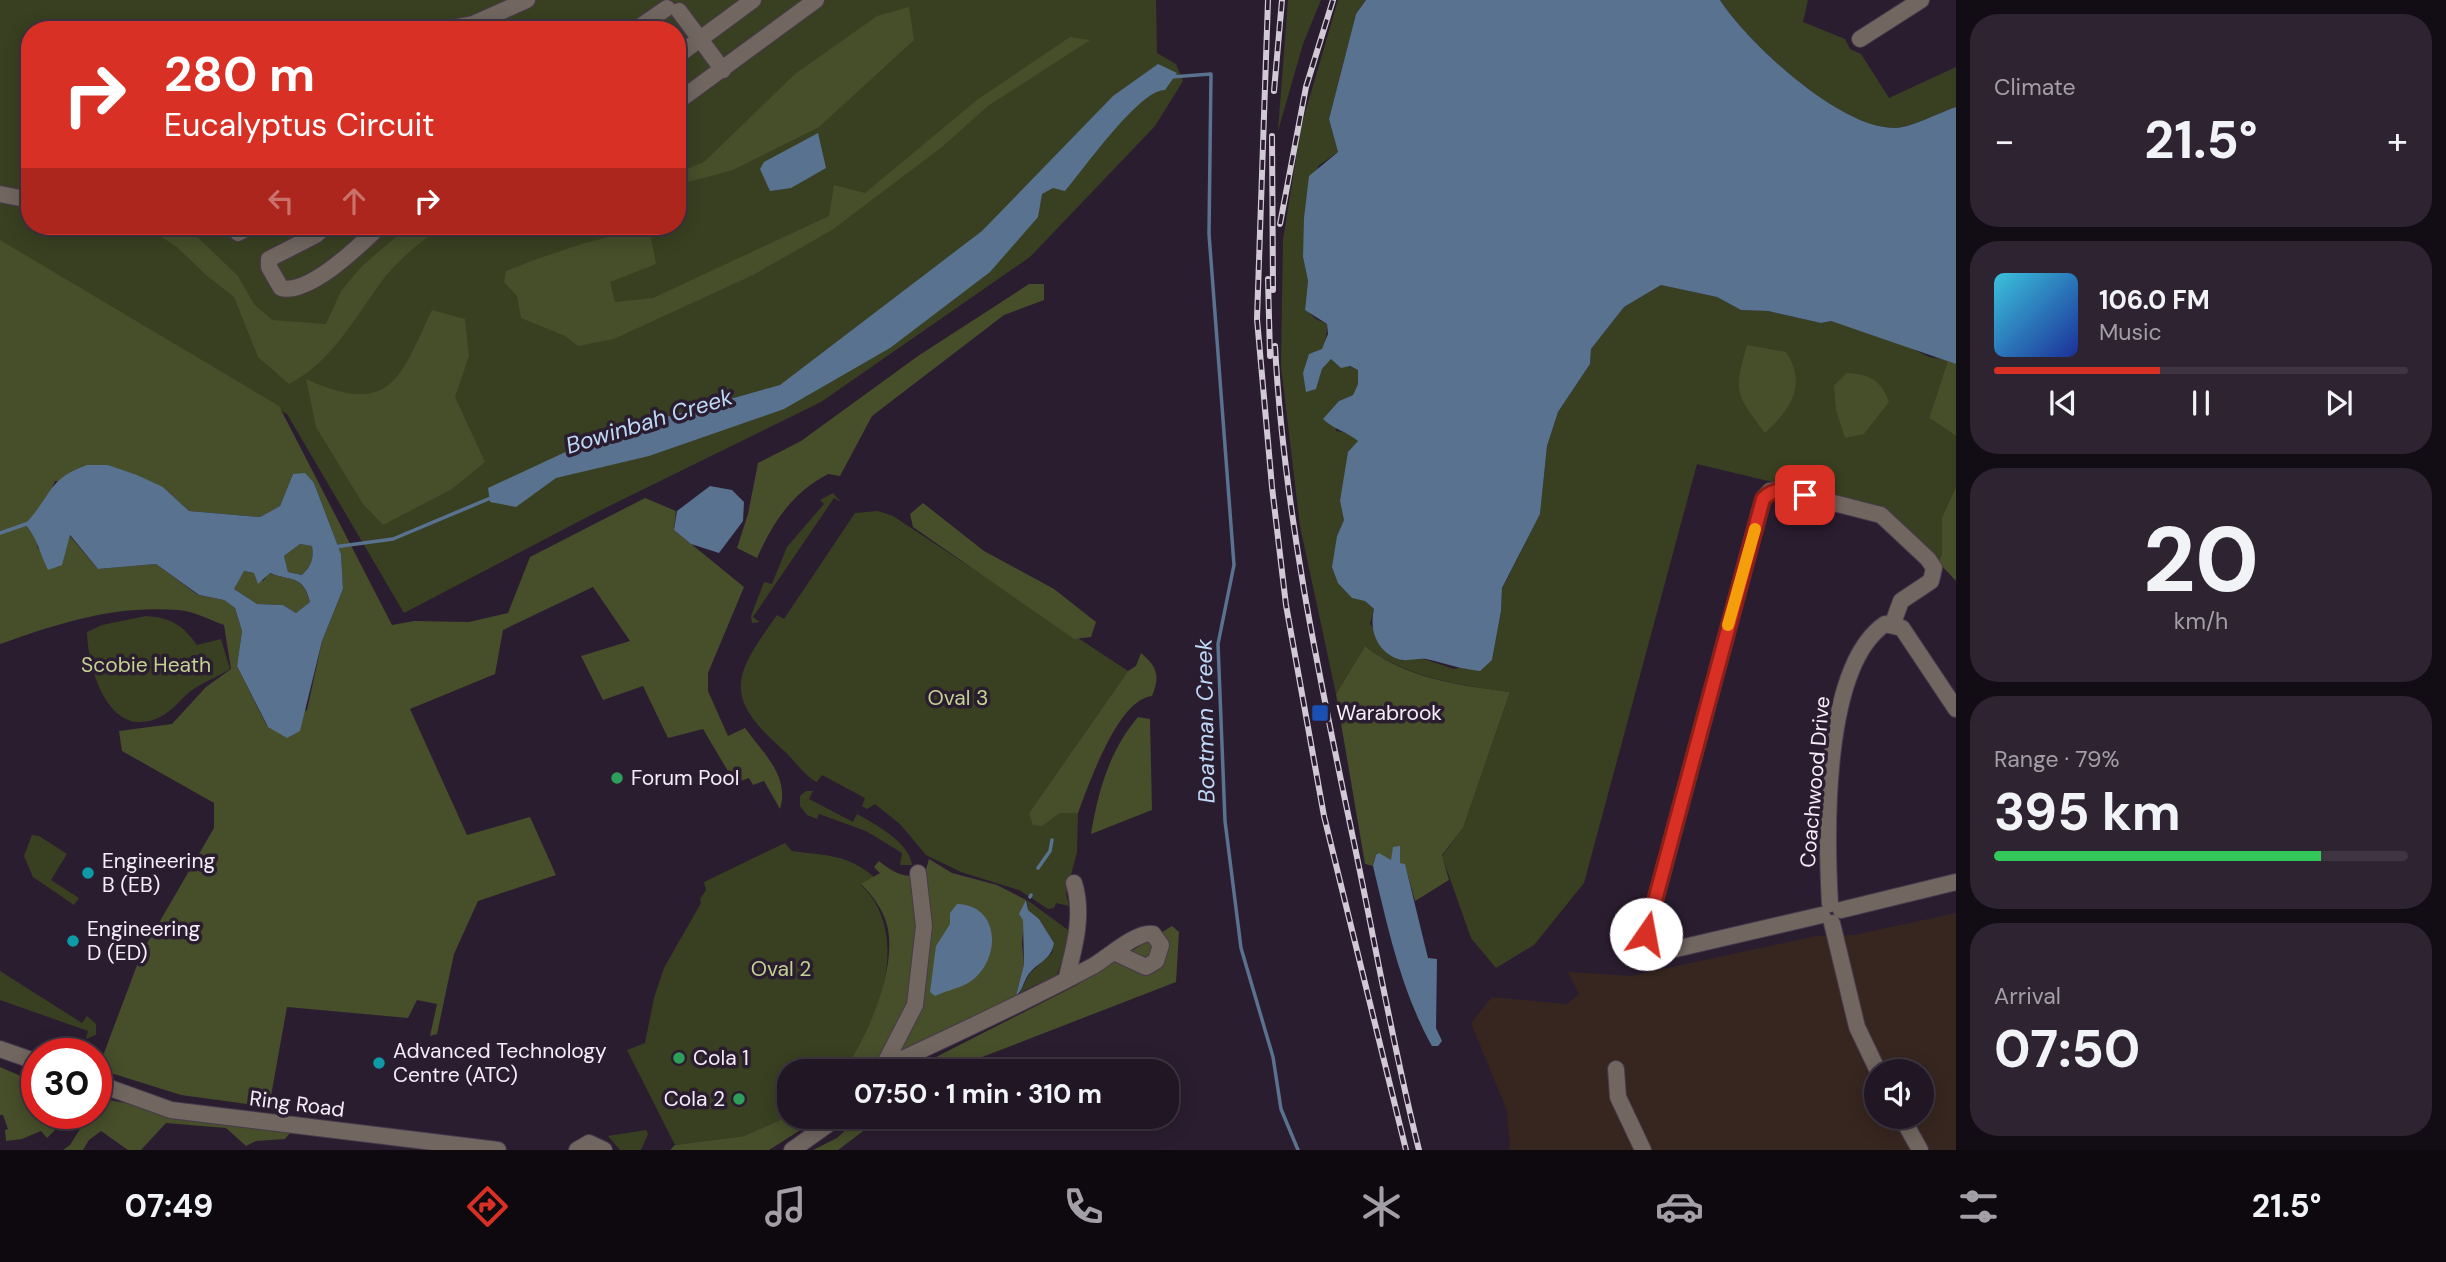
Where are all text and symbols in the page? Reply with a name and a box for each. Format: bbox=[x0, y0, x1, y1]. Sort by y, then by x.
text: 280 m bbox=[164, 42, 315, 106]
icon: right bbox=[49, 49, 140, 140]
text: Climate bbox=[1994, 72, 2076, 102]
text: Eucalyptus Circuit bbox=[164, 104, 435, 146]
text: 21.5° bbox=[2144, 106, 2258, 174]
text: − bbox=[1994, 116, 2015, 166]
text: + bbox=[2387, 116, 2408, 166]
icon: left bbox=[262, 182, 300, 220]
icon: ahead bbox=[335, 182, 373, 220]
icon: right bbox=[408, 182, 446, 220]
text: 106.0 FM bbox=[2099, 283, 2210, 317]
text: Music bbox=[2099, 317, 2162, 347]
water label: Bowinbah Creek bbox=[562, 381, 736, 461]
icon: previous bbox=[2044, 384, 2082, 422]
icon: pause bbox=[2182, 384, 2220, 422]
icon: next bbox=[2320, 384, 2358, 422]
pin bbox=[1775, 465, 1835, 525]
icon: arrive bbox=[1786, 476, 1824, 514]
text: 20 bbox=[2143, 501, 2259, 619]
text: km/h bbox=[2174, 606, 2228, 636]
water label: Boatman Creek bbox=[1189, 638, 1221, 804]
park label: Scobie Heath bbox=[81, 651, 211, 679]
park label: Oval 3 bbox=[928, 684, 988, 712]
street label: Coachwood Drive bbox=[1794, 695, 1836, 869]
place label: Warabrook bbox=[1336, 699, 1442, 727]
marker: Warabrook bbox=[1310, 703, 1330, 723]
text: Range · 79% bbox=[1994, 744, 2120, 774]
place label: Forum Pool bbox=[631, 764, 740, 792]
marker: Forum Pool bbox=[609, 770, 625, 786]
text: 395 km bbox=[1994, 778, 2181, 846]
place label: Engineering B (EB) bbox=[102, 847, 215, 899]
marker: Engineering B (EB) bbox=[80, 865, 96, 881]
position arrow bbox=[1609, 897, 1683, 971]
place label: Engineering D (ED) bbox=[87, 915, 200, 967]
marker: Engineering D (ED) bbox=[65, 933, 81, 949]
park label: Oval 2 bbox=[751, 955, 811, 983]
text: Arrival bbox=[1994, 981, 2061, 1011]
text: 07:50 bbox=[1994, 1015, 2140, 1083]
place label: Advanced Technology Centre (ATC) bbox=[393, 1037, 607, 1089]
speed limit sign: 30 bbox=[21, 1038, 112, 1129]
place label: Cola 1 bbox=[693, 1044, 749, 1072]
marker: Cola 1 bbox=[671, 1050, 687, 1066]
marker: Advanced Technology Centre (ATC) bbox=[371, 1055, 387, 1071]
map controls bbox=[1864, 1059, 1934, 1129]
button: sound bbox=[1864, 1059, 1934, 1129]
text: 07:50 · 1 min · 310 m bbox=[854, 1077, 1102, 1111]
street label: Ring Road bbox=[248, 1084, 346, 1124]
place label: Cola 2 bbox=[664, 1085, 725, 1113]
marker: Cola 2 bbox=[731, 1091, 747, 1107]
icon: directions bbox=[463, 1182, 512, 1231]
icon: music bbox=[761, 1182, 810, 1231]
icon: phone bbox=[1059, 1182, 1108, 1231]
icon: climate bbox=[1357, 1182, 1406, 1231]
icon: car bbox=[1655, 1182, 1704, 1231]
icon: filters bbox=[1954, 1182, 2003, 1231]
text: 07:49 bbox=[125, 1185, 213, 1227]
text: 21.5° bbox=[2252, 1185, 2321, 1227]

